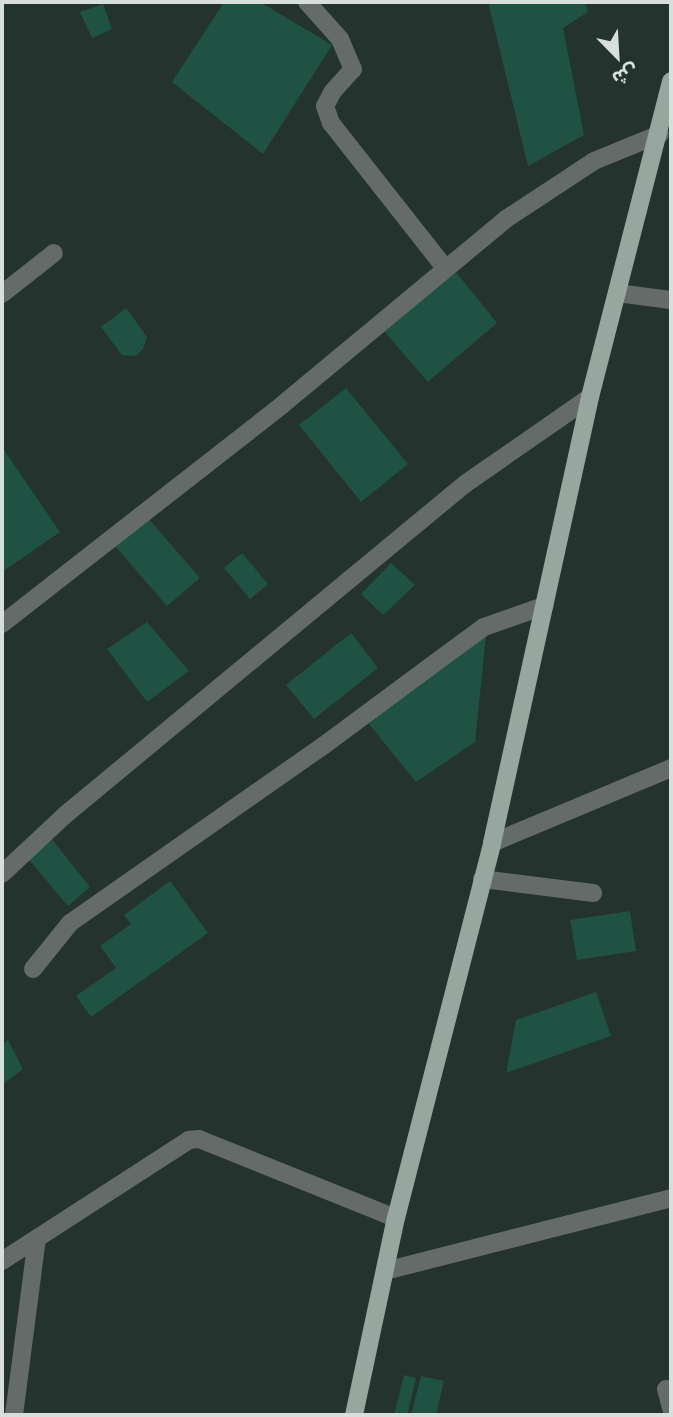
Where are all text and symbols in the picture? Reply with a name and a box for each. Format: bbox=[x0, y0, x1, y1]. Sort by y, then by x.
north arrow bbox=[582, 21, 652, 91]
text: ش bbox=[609, 59, 642, 91]

